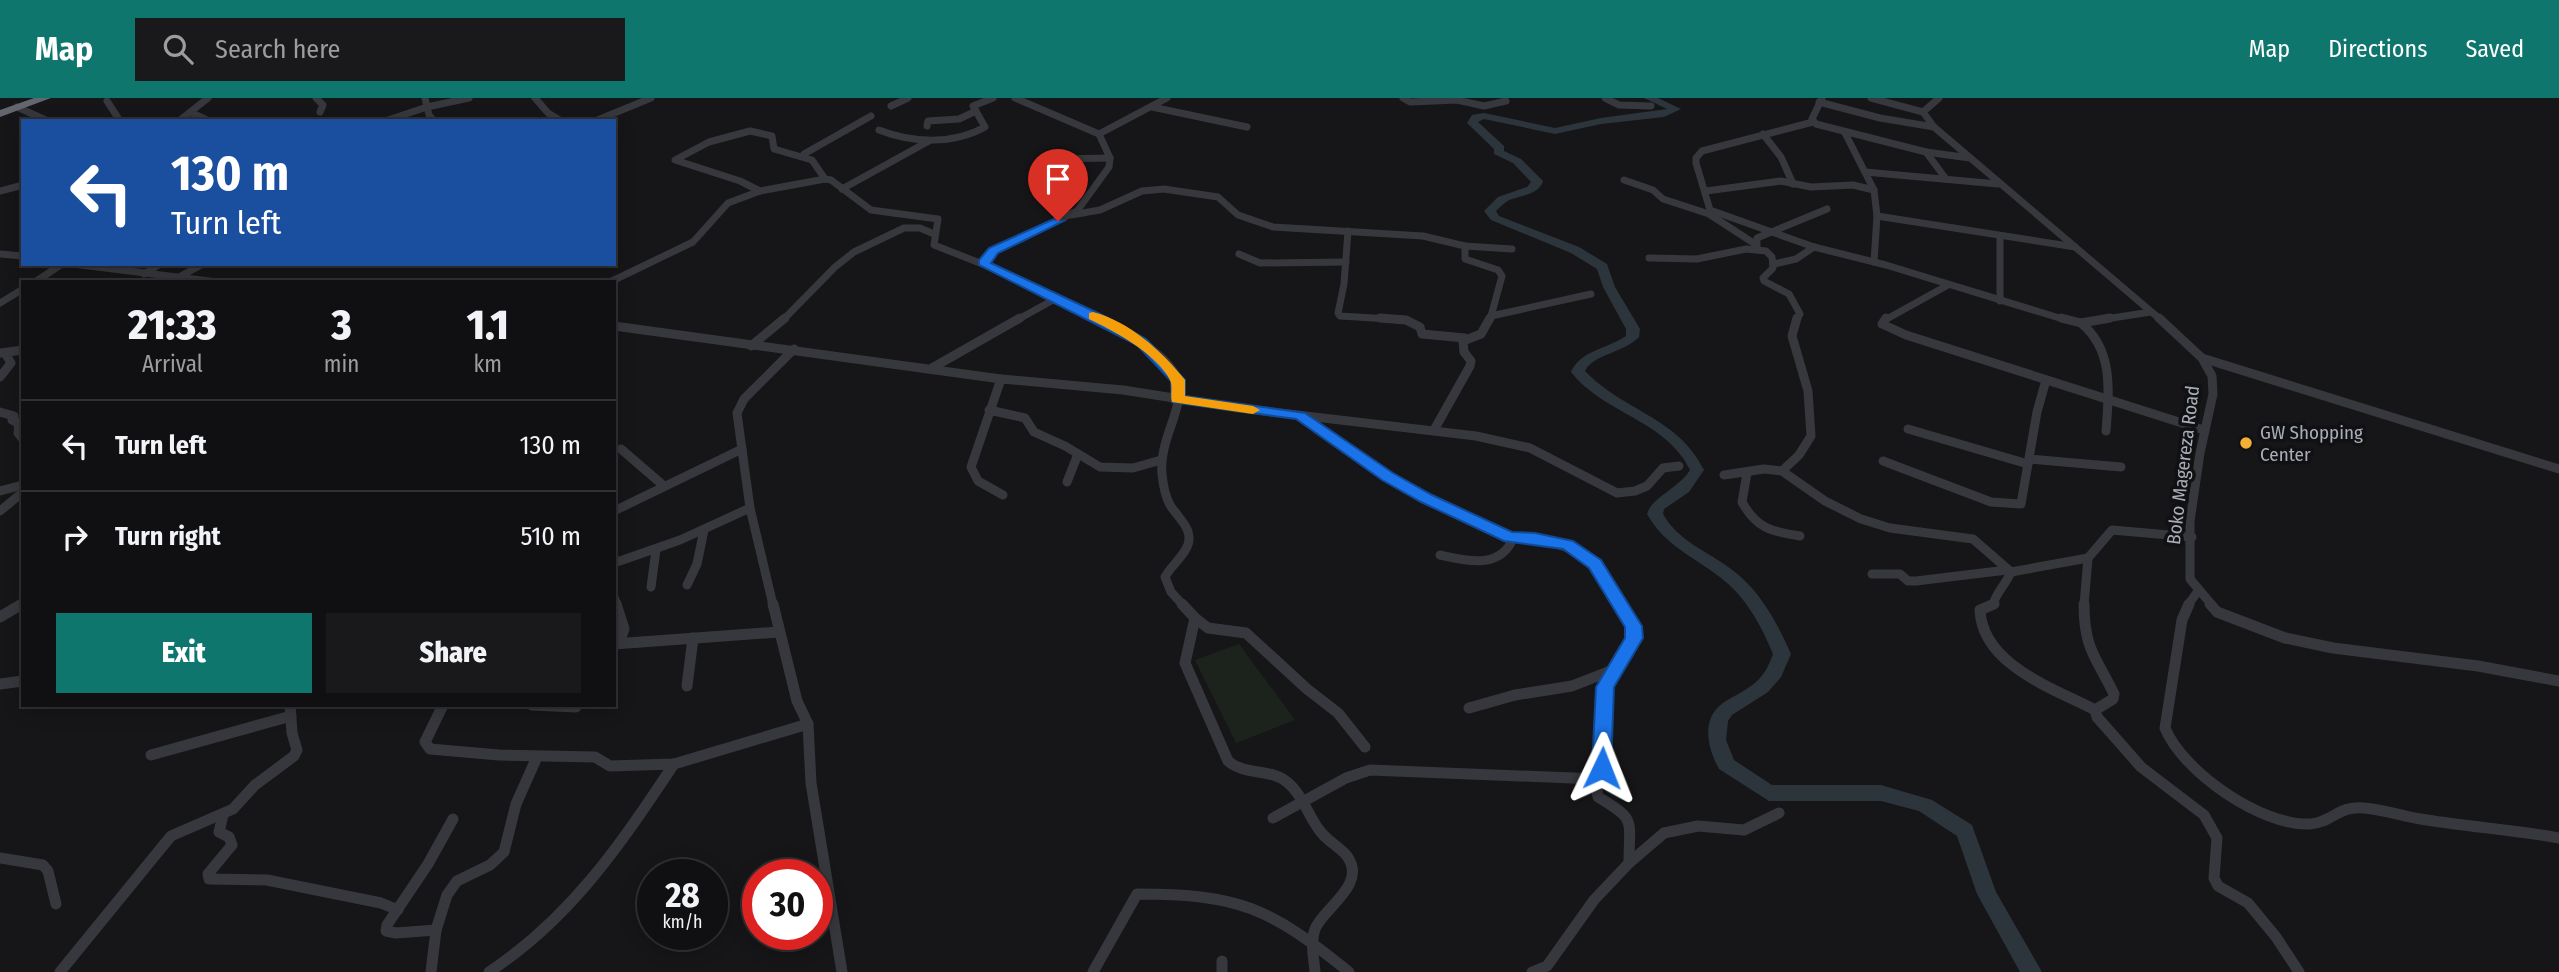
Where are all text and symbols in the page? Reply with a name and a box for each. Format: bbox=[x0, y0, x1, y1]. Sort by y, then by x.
search box bbox=[135, 18, 625, 81]
text: Map bbox=[35, 29, 93, 69]
icon: search bbox=[159, 30, 197, 68]
text: Search here bbox=[215, 34, 340, 65]
text: Map bbox=[2249, 35, 2290, 63]
text: Directions bbox=[2328, 35, 2427, 63]
text: Saved bbox=[2465, 35, 2524, 63]
text: 130 m bbox=[171, 144, 289, 203]
icon: left bbox=[56, 147, 147, 238]
pin bbox=[1028, 149, 1088, 221]
icon: arrive bbox=[1039, 160, 1077, 198]
text: Turn left bbox=[171, 204, 281, 242]
text: 21:33 bbox=[128, 300, 216, 350]
text: 3 bbox=[331, 300, 352, 350]
text: 1.1 bbox=[467, 300, 509, 350]
text: Arrival bbox=[142, 350, 203, 378]
text: min bbox=[324, 350, 359, 378]
text: km bbox=[473, 350, 502, 378]
street label: Boko Magereza Road bbox=[2162, 384, 2204, 546]
place label: GW Shopping Center bbox=[2260, 421, 2363, 466]
icon: left bbox=[56, 427, 94, 465]
text: Turn left bbox=[115, 430, 207, 461]
text: 130 m bbox=[519, 430, 581, 461]
marker: GW Shopping Center bbox=[2238, 435, 2254, 451]
icon: right bbox=[56, 518, 94, 556]
text: Turn right bbox=[115, 521, 221, 552]
text: 510 m bbox=[521, 521, 581, 552]
button: Exit bbox=[56, 613, 312, 693]
button: Share bbox=[326, 613, 581, 693]
position arrow bbox=[1565, 731, 1639, 805]
speed limit sign: 30 bbox=[742, 859, 833, 950]
text: 28 bbox=[665, 874, 700, 916]
text: km/h bbox=[662, 911, 703, 933]

